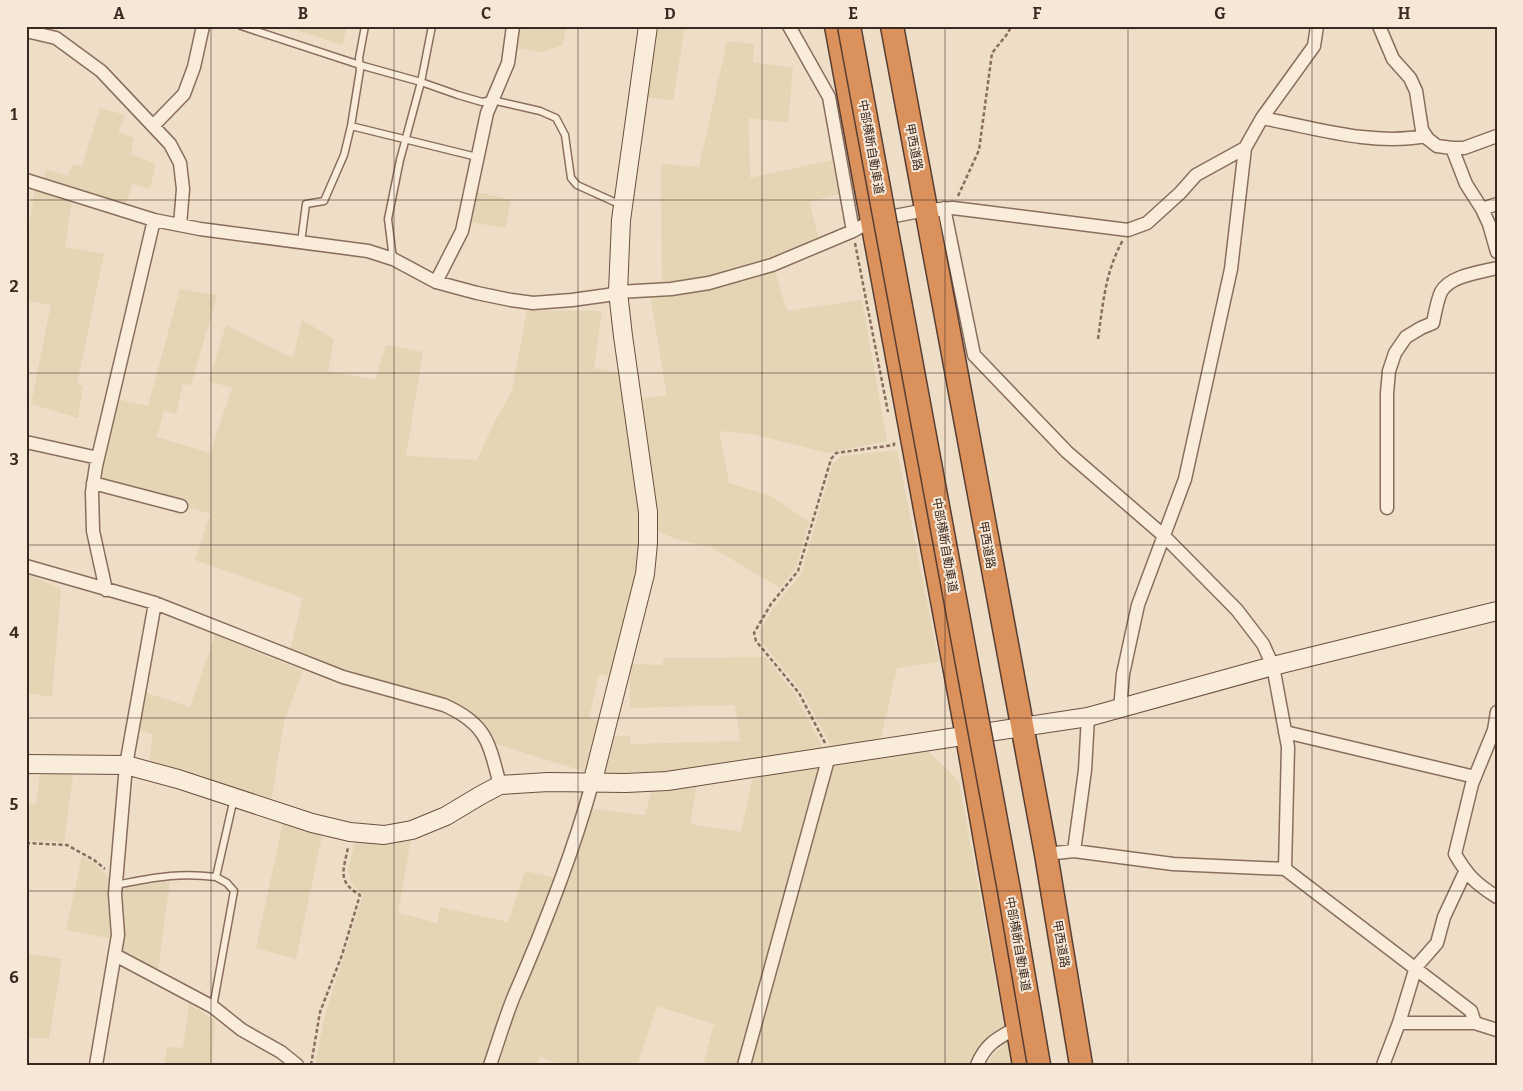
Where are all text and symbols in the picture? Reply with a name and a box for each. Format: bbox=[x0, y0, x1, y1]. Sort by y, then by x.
text: A bbox=[113, 4, 125, 23]
text: B bbox=[298, 4, 308, 23]
text: C bbox=[481, 4, 491, 23]
text: D bbox=[664, 4, 676, 23]
text: E bbox=[848, 4, 858, 23]
text: F bbox=[1033, 4, 1042, 23]
text: G bbox=[1214, 4, 1226, 23]
text: H bbox=[1398, 4, 1411, 23]
street label: 中部横断自動車道 bbox=[856, 99, 886, 195]
text: 1 bbox=[11, 105, 18, 124]
street label: 甲西道路 bbox=[903, 122, 925, 172]
text: 2 bbox=[9, 277, 19, 296]
text: 3 bbox=[9, 450, 19, 469]
street label: 中部横断自動車道 bbox=[930, 497, 960, 593]
street label: 甲西道路 bbox=[976, 520, 998, 570]
text: 4 bbox=[9, 623, 19, 642]
text: 5 bbox=[10, 795, 19, 814]
street label: 中部横断自動車道 bbox=[1003, 896, 1033, 992]
street label: 甲西道路 bbox=[1050, 919, 1072, 969]
text: 6 bbox=[9, 968, 19, 987]

